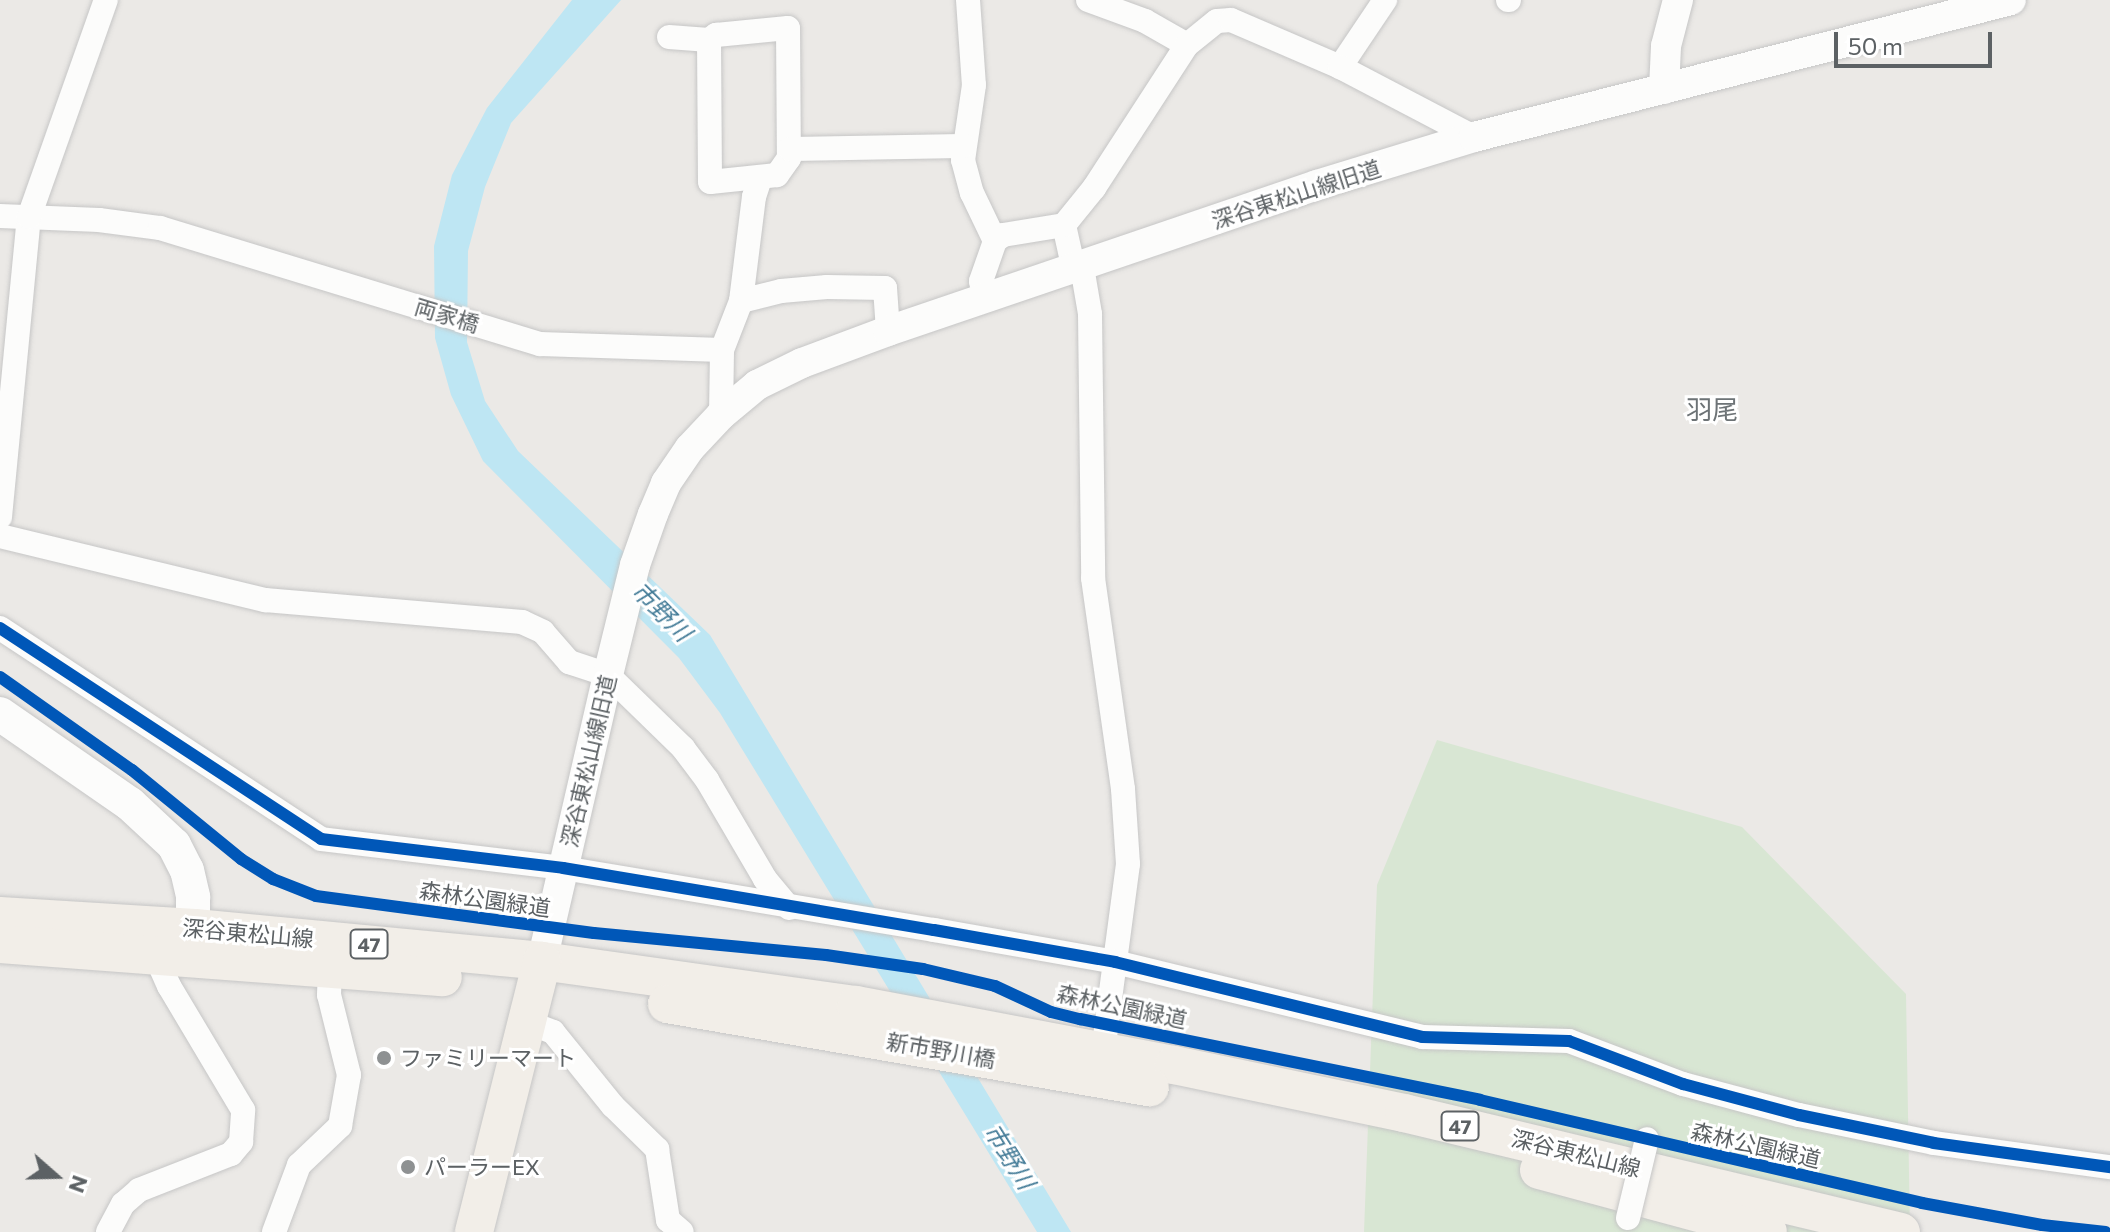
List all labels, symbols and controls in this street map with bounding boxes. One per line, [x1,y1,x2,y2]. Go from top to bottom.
scale bar [1838,16,1996,66]
text: 50 m [1848,31,1903,60]
street label: 深谷東松山線旧道 [1208,154,1384,234]
street label: 両家橋 [412,293,482,337]
district label: 羽尾 [1686,393,1738,425]
water label: 市野川 [626,575,698,647]
street label: 深谷東松山線旧道 [555,672,621,850]
street label: 森林公園緑道 [418,877,552,921]
street label: 深谷東松山線 [181,914,315,952]
road number: 47 [349,928,389,960]
street label: 森林公園緑道 [1055,979,1189,1033]
street label: 新市野川橋 [885,1027,997,1073]
place label: ファミリーマート [400,1045,576,1071]
marker: ファミリーマート [375,1049,393,1067]
road number: 47 [1440,1110,1480,1142]
street label: 森林公園緑道 [1689,1117,1823,1173]
water label: 市野川 [979,1118,1041,1194]
street label: 深谷東松山線 [1509,1124,1643,1182]
north arrow [16,1136,96,1216]
place label: パーラーEX [424,1154,540,1180]
marker: パーラーEX [399,1158,417,1176]
text: N [64,1172,95,1197]

